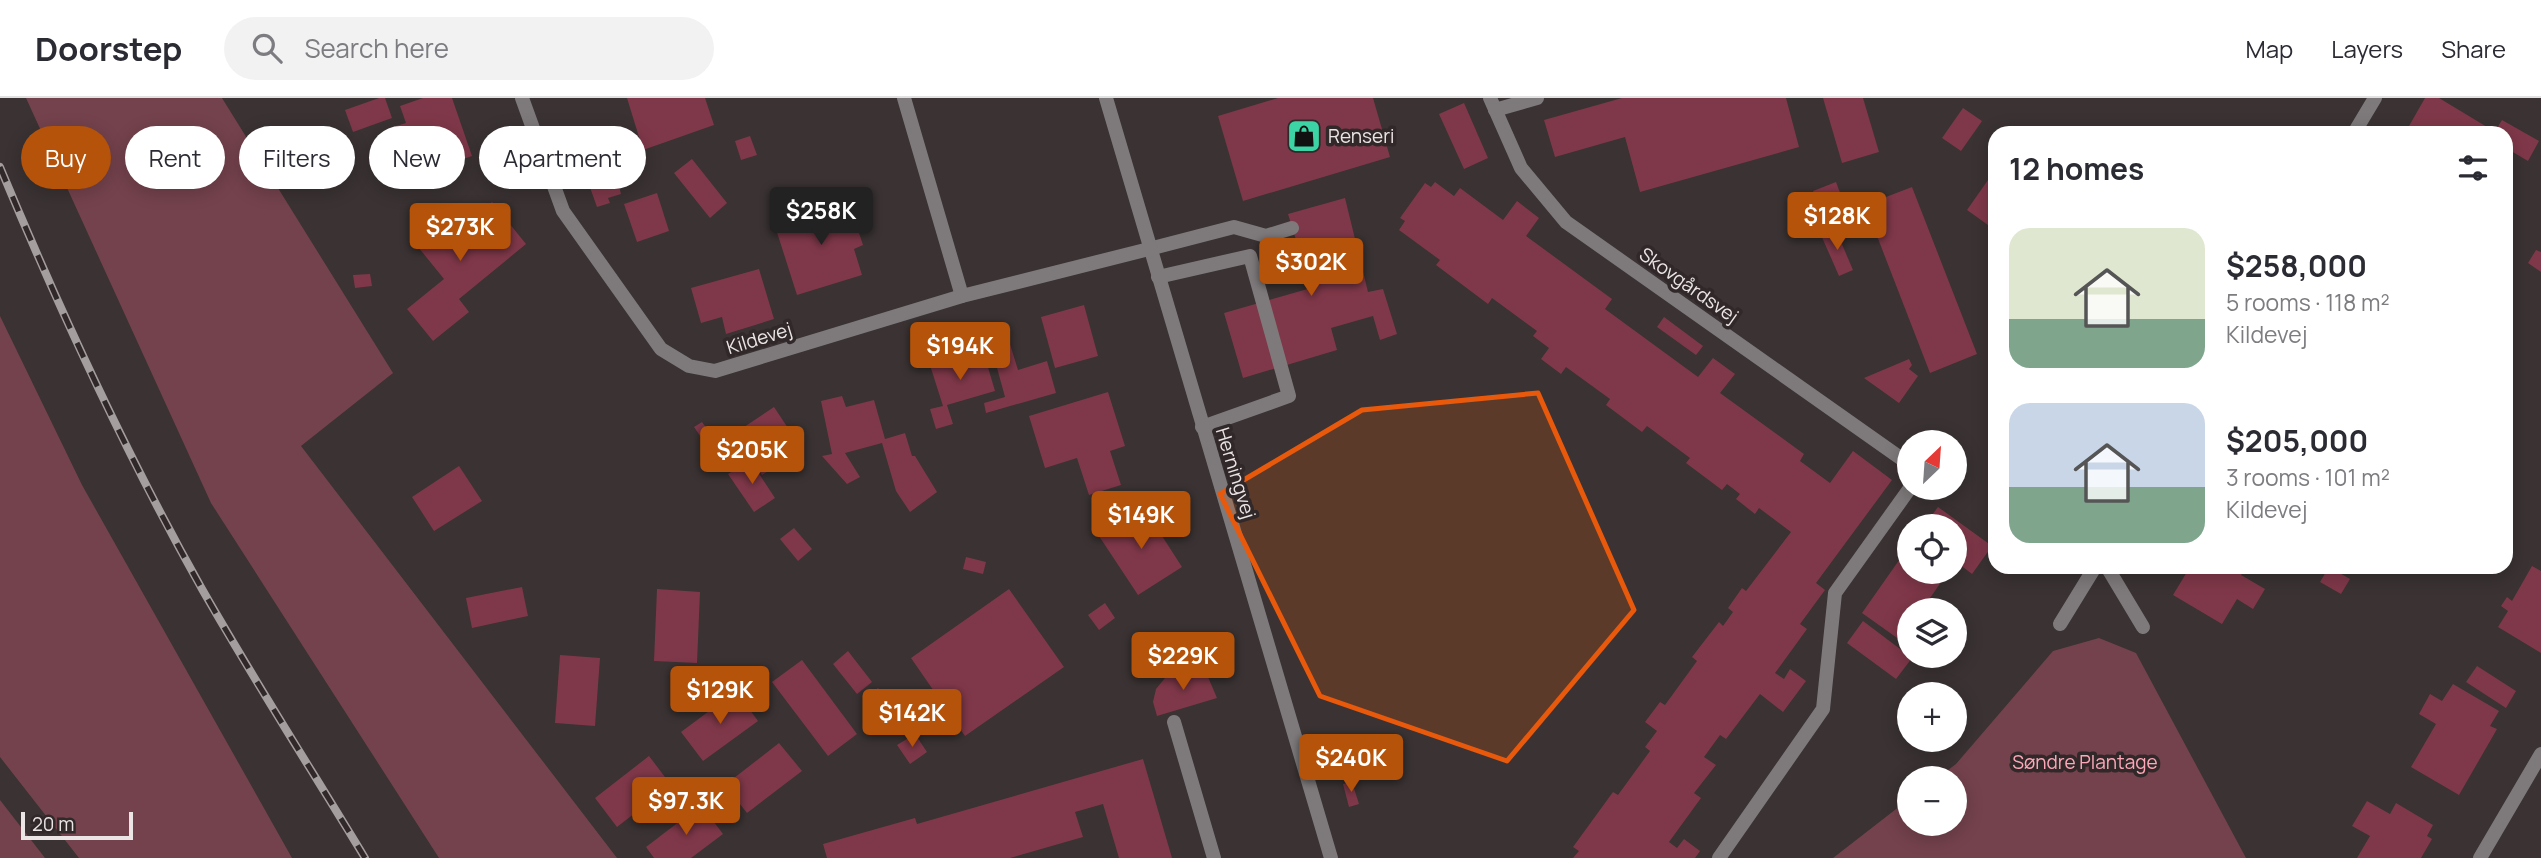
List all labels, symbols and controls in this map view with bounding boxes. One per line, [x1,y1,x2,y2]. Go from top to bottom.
search box [224,17,714,80]
text: Doorstep [35,26,182,71]
icon: search [248,29,286,67]
text: Search here [304,30,449,66]
text: Map [2246,32,2293,65]
text: Layers [2331,32,2403,65]
text: Share [2441,32,2506,65]
shop icon: Renseri [1285,117,1323,155]
place label: Renseri [1328,123,1394,149]
chip: Buy [21,126,111,189]
chip: Rent [125,126,225,189]
chip: Filters [239,126,355,189]
chip: New [369,126,465,189]
chip: Apartment [479,126,646,189]
text: 12 homes [2009,148,2144,189]
icon: filters [2454,149,2492,187]
pin: $258K [772,188,870,247]
pin: $128K [1788,192,1886,252]
text: $258K [786,194,856,226]
text: $128K [1803,199,1871,231]
pin: $273K [411,204,509,263]
text: $273K [426,210,494,242]
pin: $302K [1262,238,1360,298]
street label: Skovgårdsvej [1634,241,1744,329]
text: $302K [1275,245,1347,277]
text: $258,000 [2226,245,2367,286]
icon: home [2065,256,2149,340]
text: 5 rooms · 118 m² [2226,286,2390,318]
street label: Kildevej [723,316,795,360]
text: Kildevej [2226,318,2307,350]
pin: $194K [911,322,1009,382]
text: $194K [926,329,994,361]
text: $205,000 [2226,420,2368,461]
street label: Herningvej [1210,424,1262,522]
pin: $205K [703,426,801,486]
north arrow [1897,430,1967,500]
map controls [1897,430,1967,836]
icon: home [2065,431,2149,515]
text: $205K [716,433,788,465]
text: 3 rooms · 101 m² [2226,461,2390,493]
pin: $149K [1092,491,1190,551]
text: Kildevej [2226,493,2307,525]
text: $149K [1107,498,1175,530]
button: locate [1897,514,1967,584]
button: layers [1897,598,1967,668]
pin: $229K [1134,632,1232,692]
text: $229K [1147,639,1219,671]
pin: $129K [671,666,769,726]
text: $129K [686,673,754,705]
button: + [1897,682,1967,752]
pin: $142K [863,690,961,749]
text: $142K [878,696,946,728]
pin: $240K [1302,734,1400,794]
text: $240K [1315,741,1387,773]
park label: Søndre Plantage [2012,749,2158,775]
button: − [1897,766,1967,836]
pin: $97.3K [629,778,743,837]
text: $97.3K [648,784,724,816]
scale bar [21,809,133,841]
text: 20 m [32,811,74,837]

